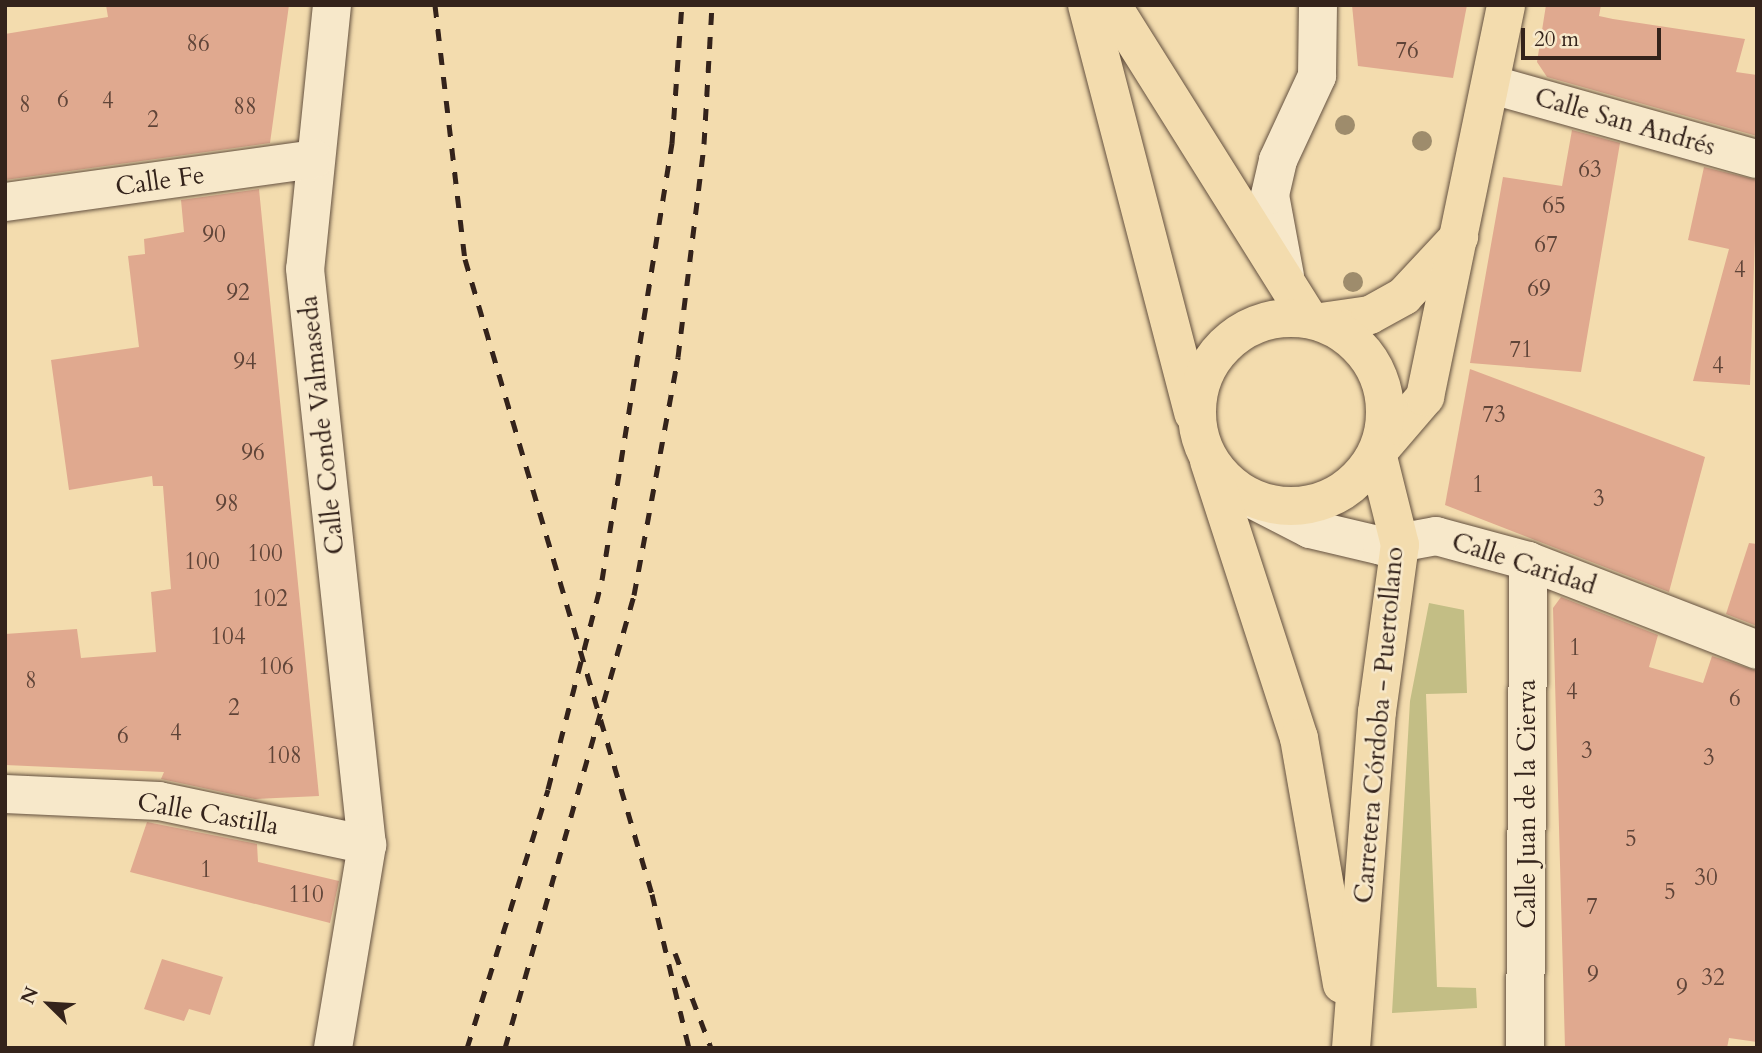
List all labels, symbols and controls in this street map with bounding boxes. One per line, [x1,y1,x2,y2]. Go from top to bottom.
scale bar [1524,14,1664,58]
text: 20 m [1534,25,1579,54]
house number: 86 [186,30,210,58]
house number: 76 [1395,37,1419,65]
street label: Calle San Andrés [1531,81,1719,163]
house number: 6 [57,86,69,114]
house number: 4 [102,87,114,115]
house number: 8 [19,91,31,119]
house number: 88 [233,93,257,121]
house number: 2 [147,106,159,134]
house number: 63 [1578,156,1602,184]
street label: Calle Fe [113,159,207,203]
house number: 65 [1542,192,1566,220]
house number: 90 [202,221,226,249]
house number: 67 [1534,231,1558,259]
house number: 4 [1734,256,1746,284]
house number: 69 [1527,275,1551,303]
house number: 92 [226,279,250,307]
street label: Calle Conde Valmaseda [293,294,351,556]
house number: 71 [1509,336,1533,364]
house number: 94 [233,348,257,376]
house number: 4 [1712,352,1724,380]
house number: 73 [1482,401,1506,429]
house number: 96 [241,439,265,467]
house number: 1 [1472,471,1484,499]
house number: 3 [1593,485,1605,513]
house number: 98 [215,490,239,518]
street label: Calle Caridad [1448,526,1600,602]
house number: 100 [247,540,283,568]
street label: Carretera Córdoba - Puertollano [1348,545,1410,905]
house number: 100 [184,548,220,576]
house number: 102 [252,585,288,613]
house number: 104 [210,623,246,651]
house number: 1 [1569,634,1581,662]
house number: 106 [258,653,294,681]
house number: 8 [25,667,37,695]
house number: 4 [1566,678,1578,706]
street label: Calle Juan de la Cierva [1511,679,1543,929]
house number: 6 [1729,685,1741,713]
house number: 2 [228,694,240,722]
house number: 4 [170,719,182,747]
house number: 6 [117,722,129,750]
house number: 3 [1581,737,1593,765]
house number: 108 [266,742,302,770]
house number: 3 [1703,744,1715,772]
street label: Calle Castilla [135,786,281,842]
house number: 5 [1625,825,1637,853]
house number: 1 [200,856,212,884]
house number: 30 [1694,864,1718,892]
house number: 5 [1664,878,1676,906]
house number: 110 [288,881,324,909]
house number: 7 [1586,893,1598,921]
house number: 9 [1587,961,1599,989]
house number: 32 [1701,964,1725,992]
north arrow [14,969,84,1039]
house number: 9 [1676,974,1688,1002]
text: N [15,983,45,1008]

